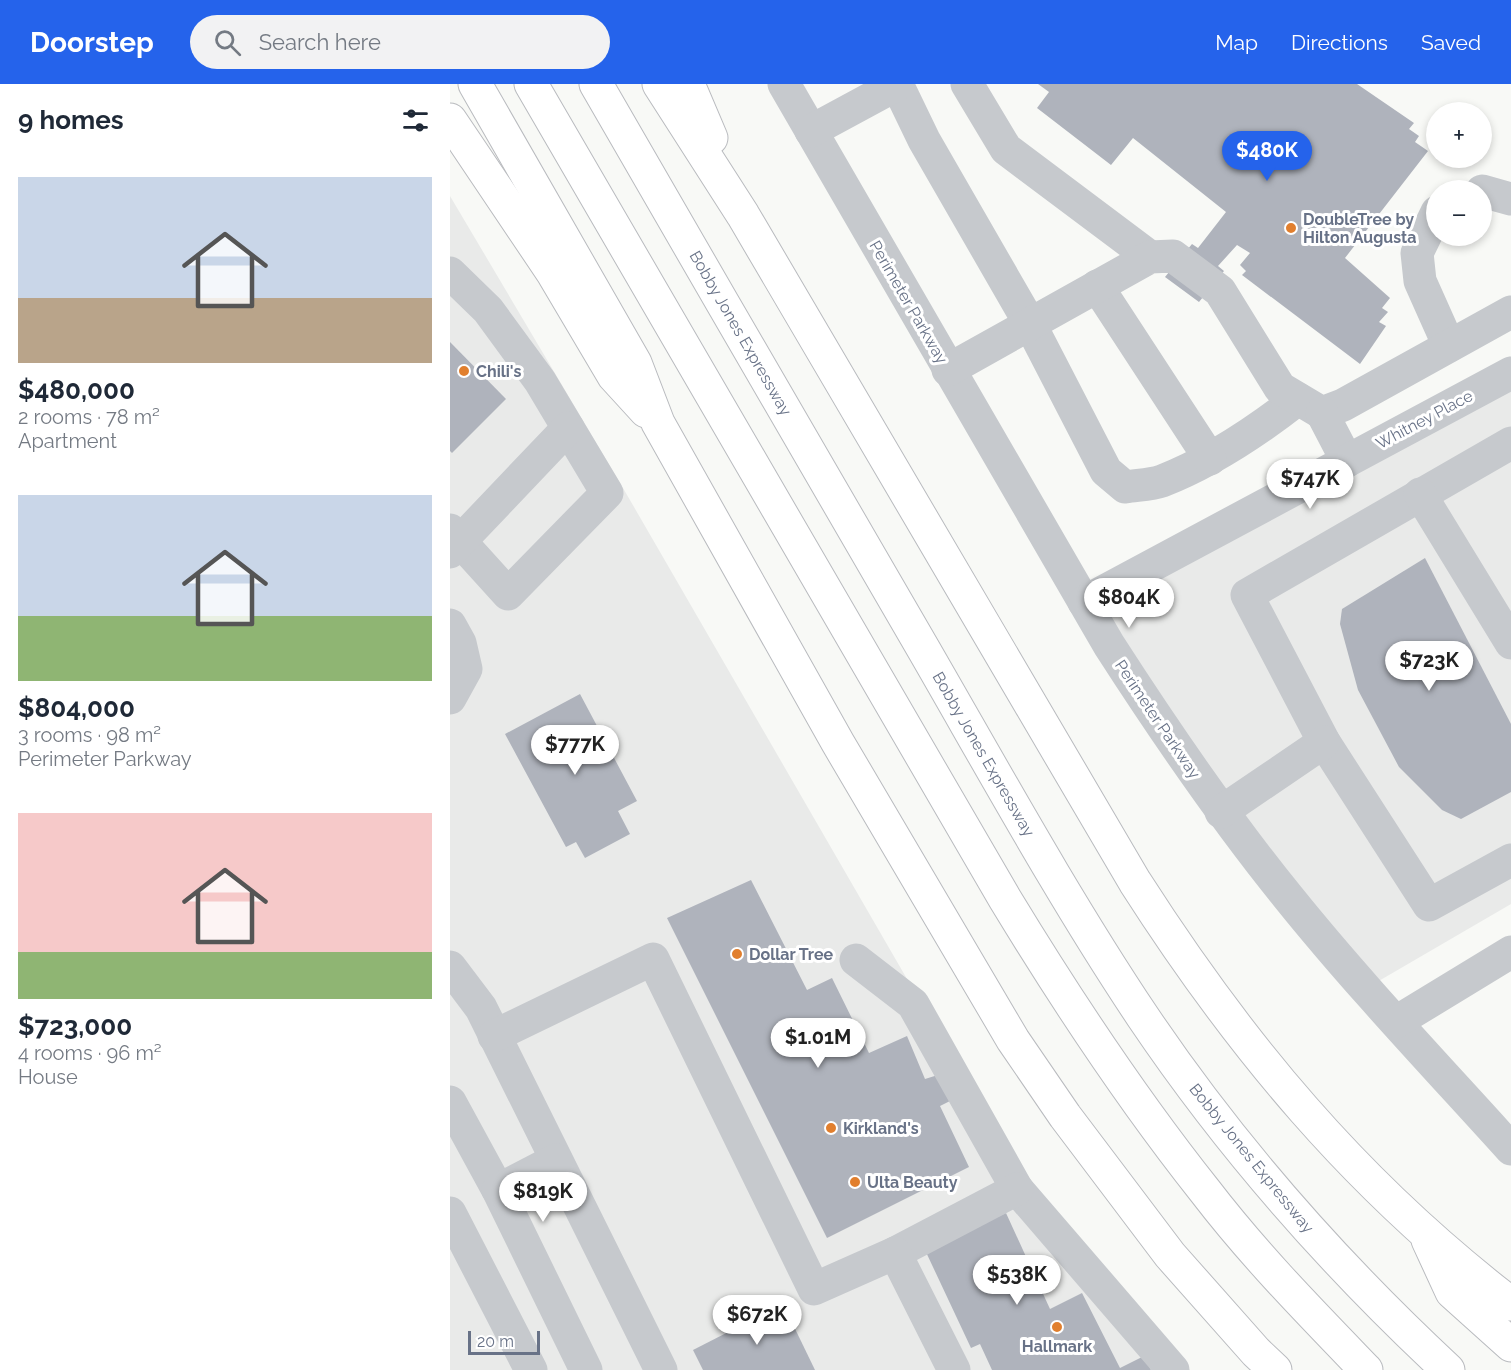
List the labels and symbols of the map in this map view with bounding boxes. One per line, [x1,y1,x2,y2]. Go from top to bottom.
pin: $480K [1225,131,1309,182]
place label: DoubleTree by Hilton Augusta [1303,210,1416,247]
marker: DoubleTree by Hilton Augusta [1284,221,1298,235]
street label: Perimeter Parkway [866,237,952,367]
street label: Bobby Jones Expressway [686,248,796,419]
place label: Chili's [476,362,521,381]
marker: Chili's [457,364,471,378]
street label: Whitney Place [1373,386,1476,453]
pin: $747K [1268,459,1352,510]
pin: $804K [1087,578,1171,629]
pin: $723K [1387,641,1471,692]
street label: Perimeter Parkway [1111,656,1204,782]
street label: Bobby Jones Expressway [929,669,1039,840]
pin: $777K [533,725,617,776]
place label: Dollar Tree [749,945,833,964]
marker: Dollar Tree [730,947,744,961]
pin: $1.01M [769,1018,867,1069]
street label: Bobby Jones Expressway [1185,1080,1318,1237]
place label: Kirkland's [843,1119,919,1138]
marker: Kirkland's [824,1121,838,1135]
pin: $819K [501,1172,585,1223]
place label: Ulta Beauty [867,1173,958,1192]
marker: Ulta Beauty [848,1175,862,1189]
pin: $538K [975,1255,1059,1306]
pin: $672K [715,1295,799,1346]
marker: Hallmark [1050,1320,1064,1334]
scale bar [468,1328,540,1356]
place label: Hallmark [1022,1337,1092,1356]

